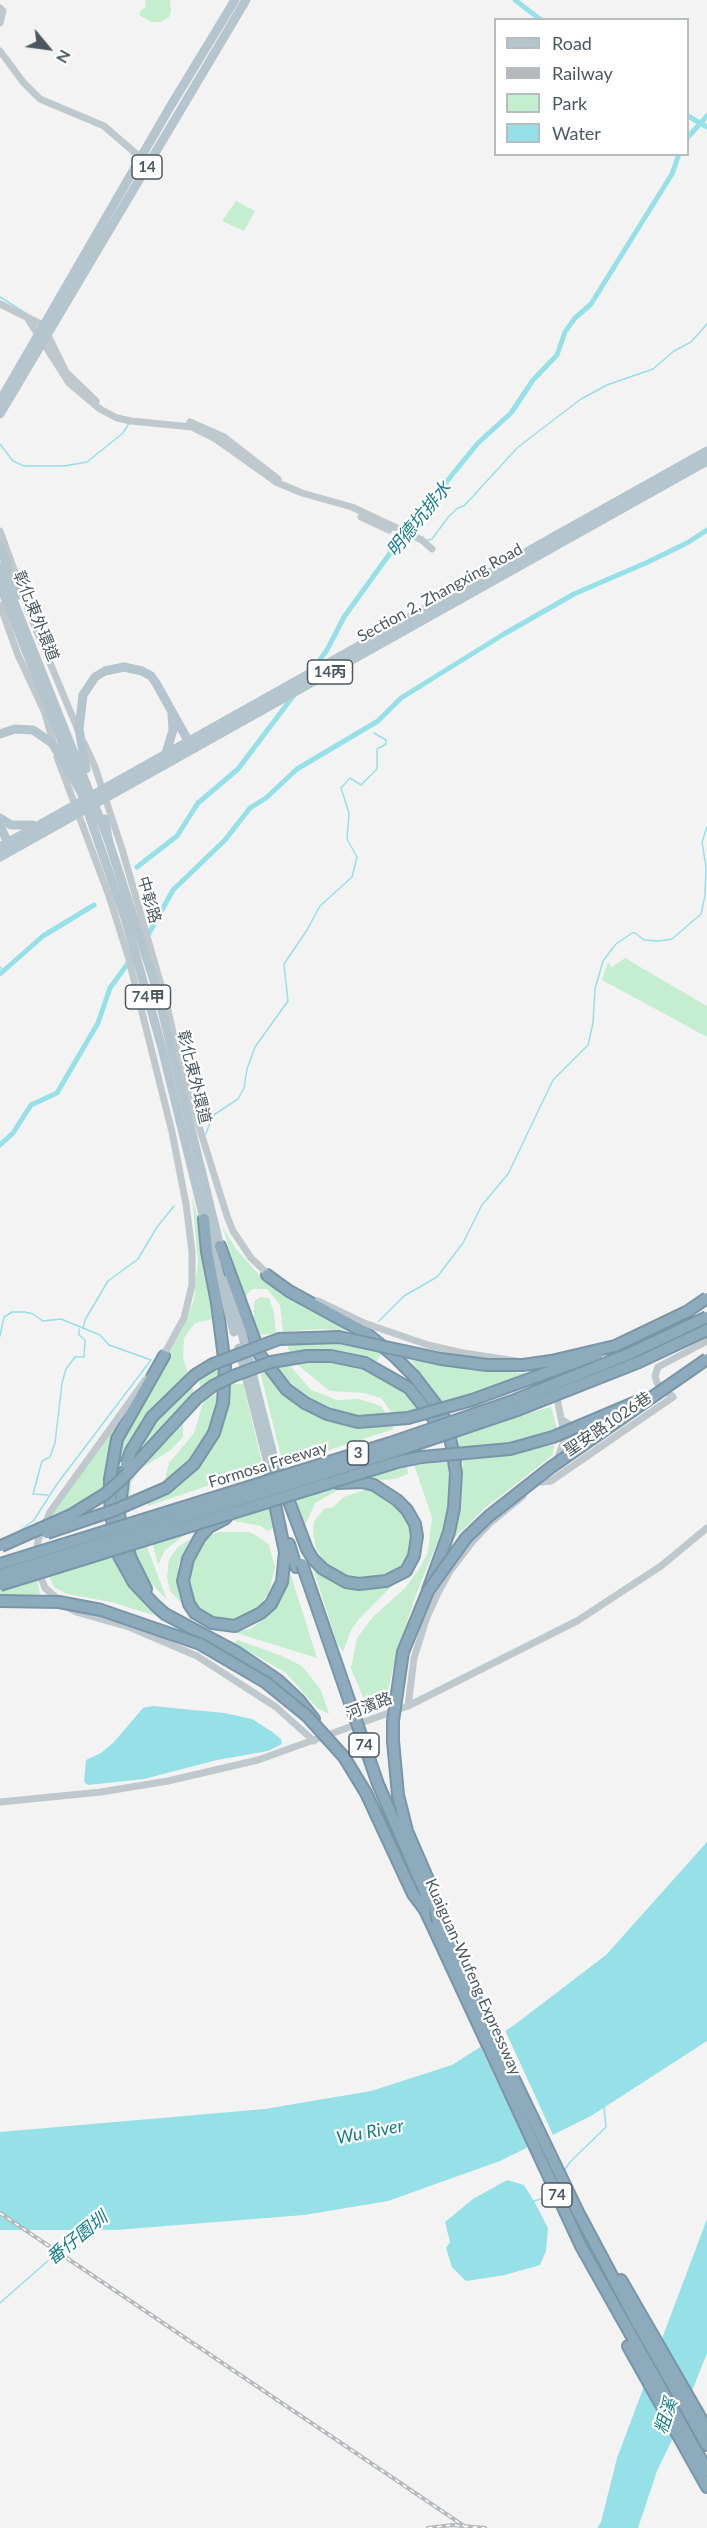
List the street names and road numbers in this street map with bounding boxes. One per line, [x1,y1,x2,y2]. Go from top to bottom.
road number: 14 [132,155,162,179]
street label: Section 2, Zhangxing Road [354,540,526,646]
street label: 彰化東外環道 [9,568,63,664]
road number: 14丙 [308,660,352,684]
street label: 中彰路 [133,874,165,926]
road number: 74甲 [126,985,170,1009]
street label: 彰化東外環道 [173,1028,215,1126]
street label: 聖安路1026巷 [561,1388,655,1460]
street label: Formosa Freeway [206,1438,330,1492]
road number: 3 [348,1441,368,1465]
street label: 河濱路 [343,1688,395,1724]
road number: 74 [349,1733,379,1757]
street label: Kuaiguan-Wufeng Expressway [421,1876,525,2078]
road number: 74 [542,2183,572,2207]

